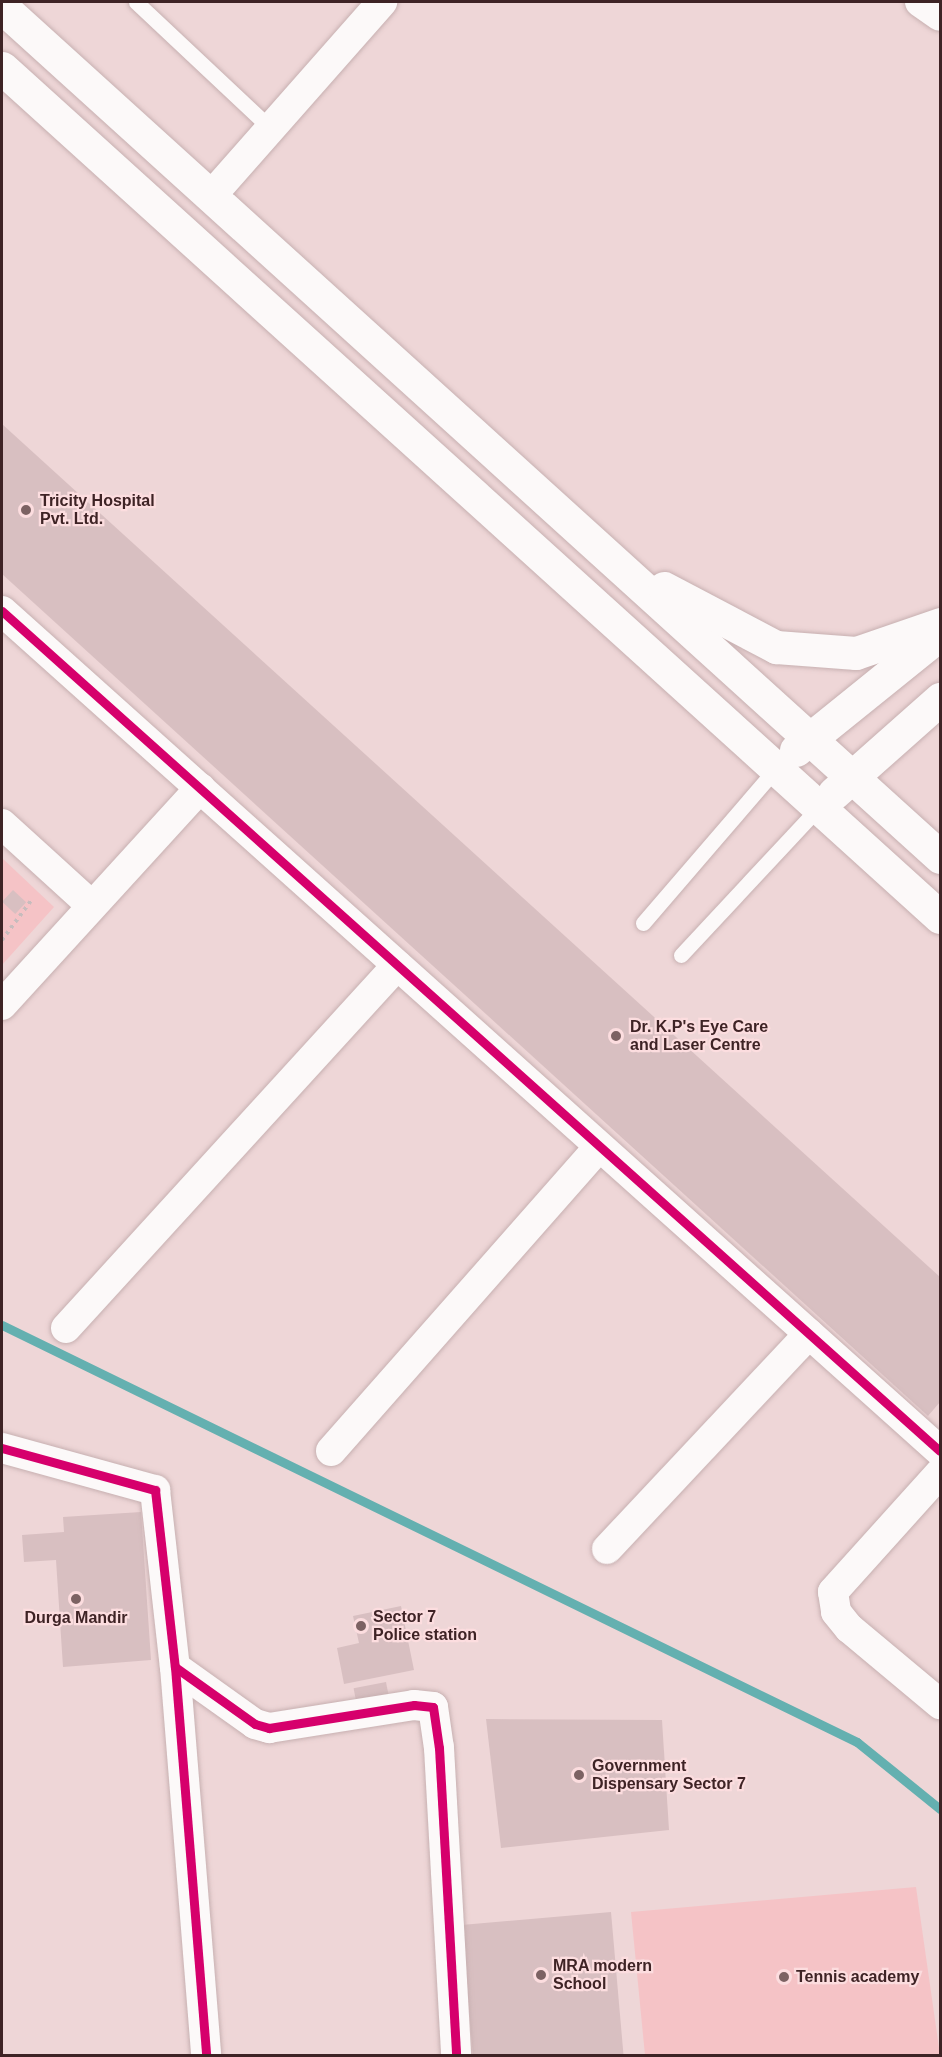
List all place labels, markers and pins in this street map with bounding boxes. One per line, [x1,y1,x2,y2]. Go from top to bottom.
place label: Tricity Hospital Pvt. Ltd. [40,491,155,529]
marker: Tricity Hospital Pvt. Ltd. [17,501,35,519]
place label: Dr. K.P's Eye Care and Laser Centre [630,1017,768,1055]
marker: Dr. K.P's Eye Care and Laser Centre [607,1027,625,1045]
marker: Durga Mandir [69,1592,83,1606]
place label: Sector 7 Police station [373,1607,477,1645]
place label: Durga Mandir [24,1608,128,1628]
marker: Sector 7 Police station [354,1619,368,1633]
place label: Government Dispensary Sector 7 [592,1756,746,1794]
marker: Government Dispensary Sector 7 [570,1766,588,1784]
place label: MRA modern School [553,1956,653,1994]
place label: Tennis academy [796,1967,919,1987]
marker: MRA modern School [534,1968,548,1982]
marker: Tennis academy [777,1970,791,1984]

